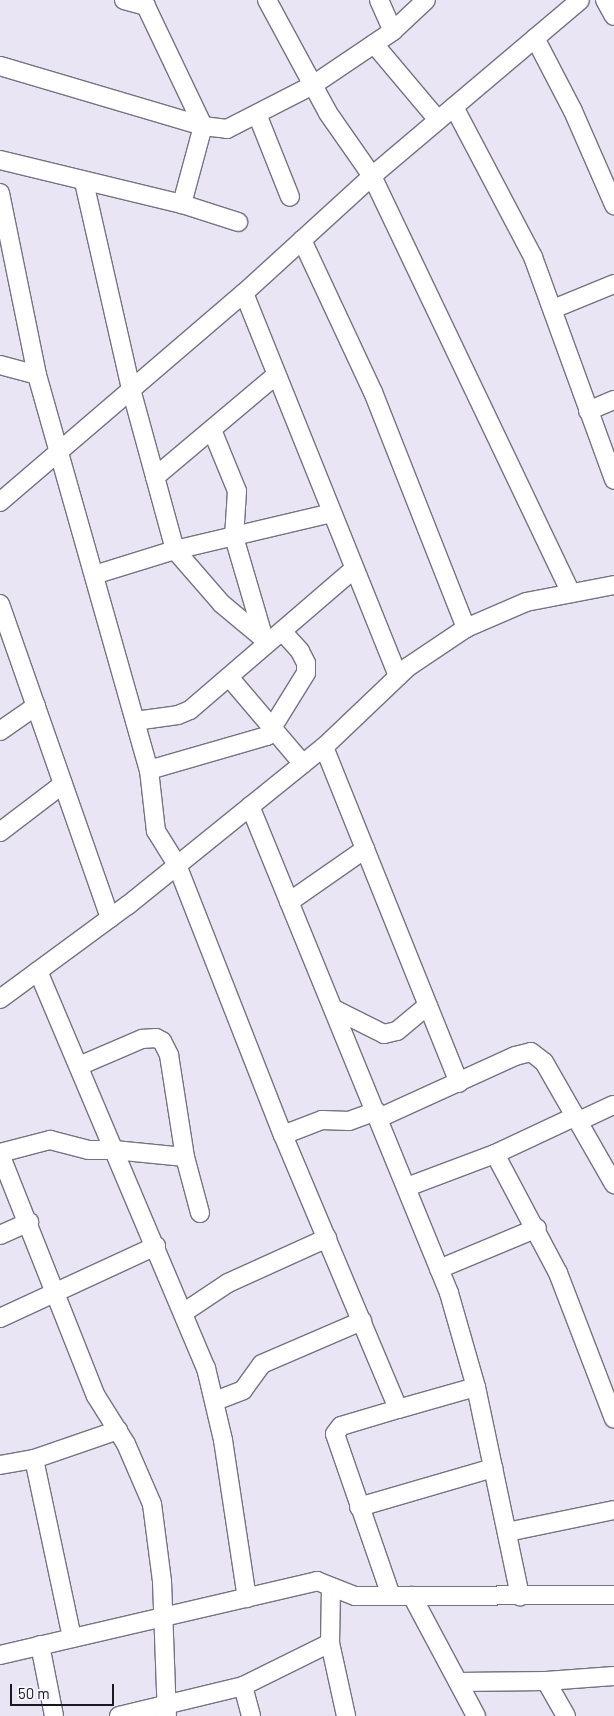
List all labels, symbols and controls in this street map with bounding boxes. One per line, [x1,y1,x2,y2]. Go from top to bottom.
scale bar [12,1674,116,1706]
text: 50 m [18,1684,50,1702]

